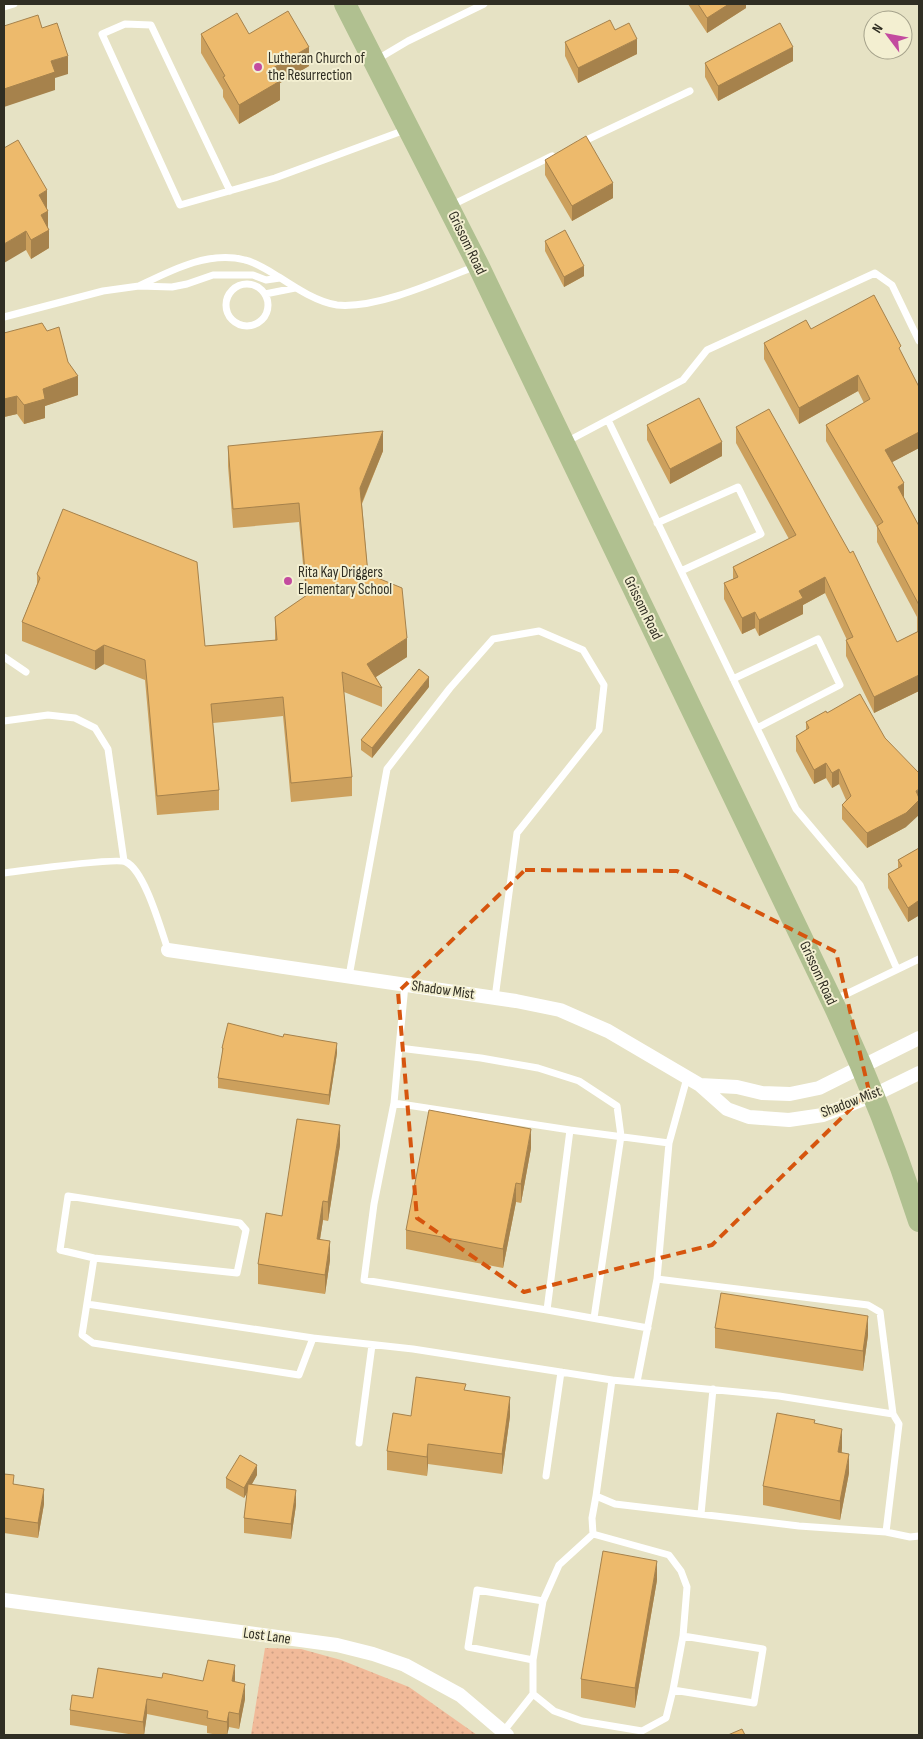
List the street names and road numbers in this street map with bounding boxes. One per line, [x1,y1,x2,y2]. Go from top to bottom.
street label: Grissom Road [443,208,491,278]
street label: Grissom Road [619,573,667,643]
street label: Grissom Road [795,938,841,1008]
street label: Shadow Mist [410,976,476,1004]
street label: Shadow Mist [818,1082,884,1122]
street label: Lost Lane [242,1623,292,1649]

